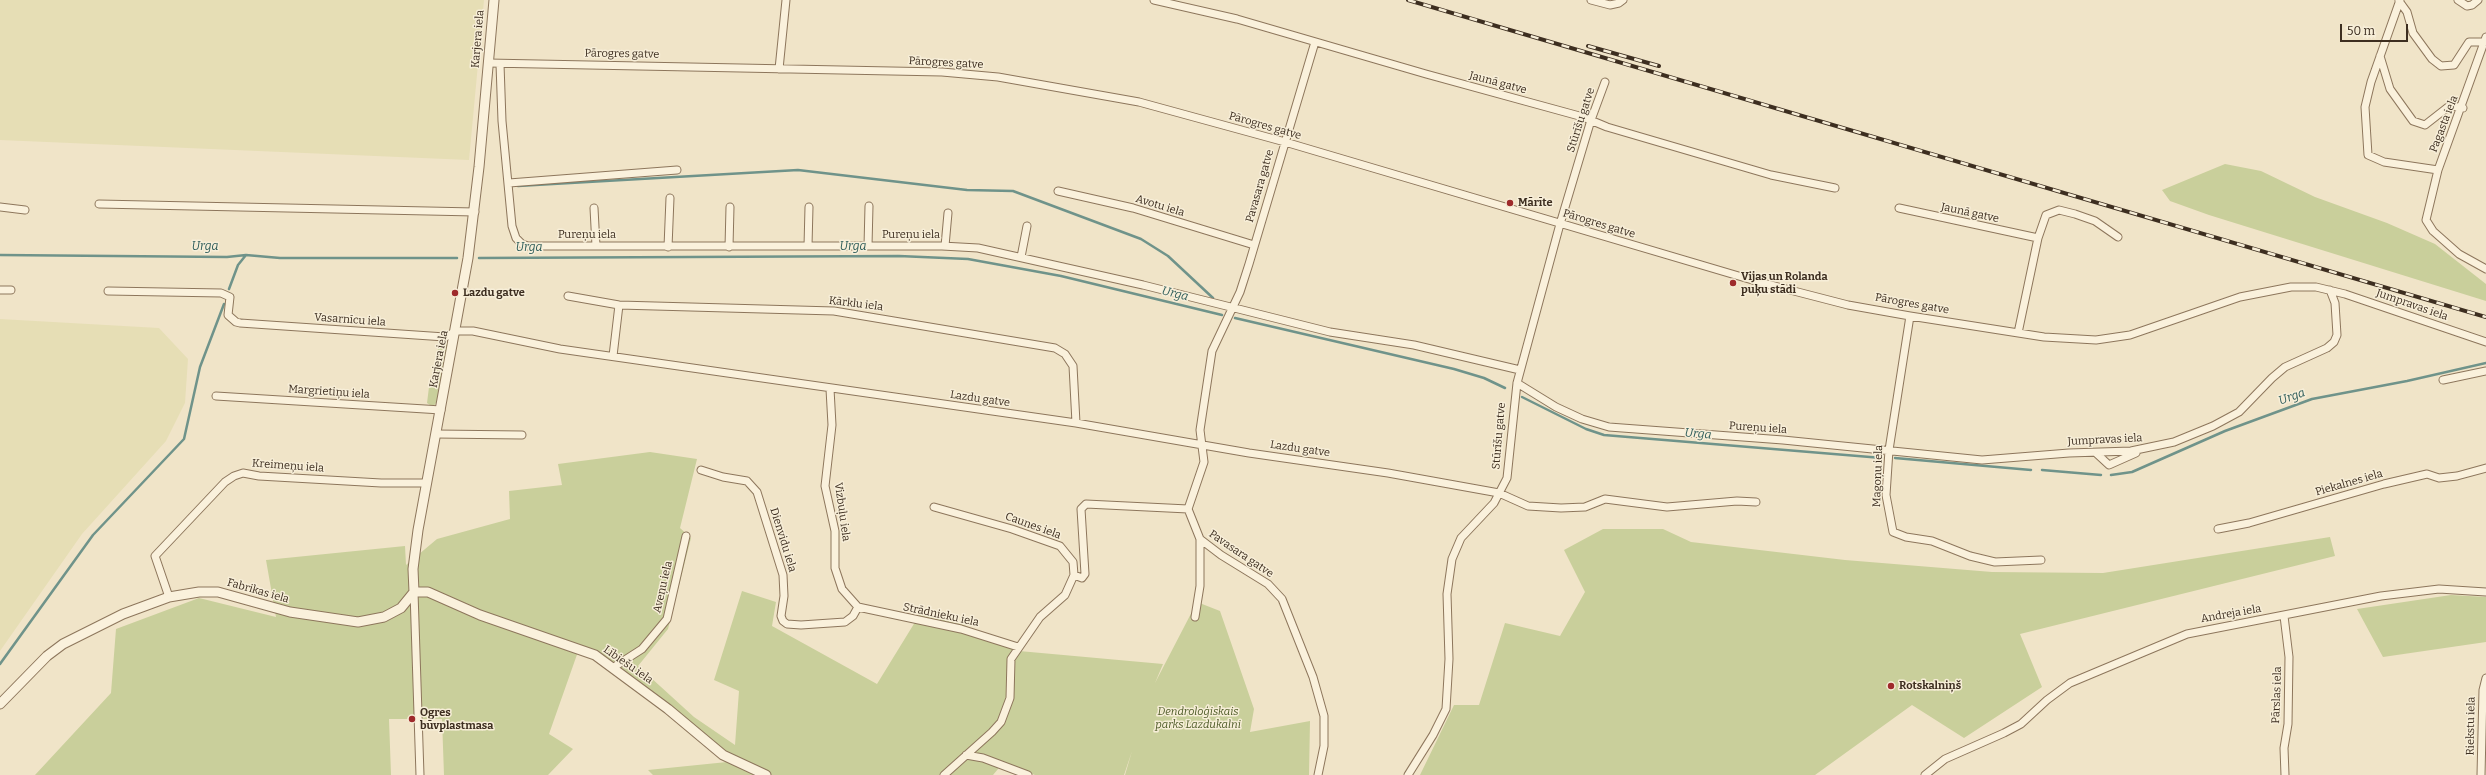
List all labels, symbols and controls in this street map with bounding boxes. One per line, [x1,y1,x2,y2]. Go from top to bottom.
street label: Karjera iela [469,9,487,69]
scale bar [2342,16,2410,42]
text: 50 m [2347,24,2375,38]
street label: Pārogres gatve [584,47,660,61]
street label: Pārogres gatve [908,54,984,72]
street label: Jaunā gatve [1468,69,1528,97]
street label: Stūrīšu gatve [1564,86,1598,154]
street label: Pagasta iela [2427,94,2461,154]
street label: Pārogres gatve [1227,109,1303,143]
street label: Pavasara gatve [1243,148,1277,224]
street label: Avotu iela [1134,192,1186,220]
place label: Mārīte [1518,196,1552,210]
marker: Mārīte [1505,198,1515,208]
street label: Jaunā gatve [1940,200,2000,226]
street label: Pārogres gatve [1561,207,1637,241]
street label: Pureņu iela [558,228,616,242]
street label: Pureņu iela [882,228,940,242]
water label: Urga [191,240,219,254]
water label: Urga [839,240,867,254]
water label: Urga [515,241,543,255]
place label: Vijas un Rolanda puķu stādi [1741,270,1828,296]
marker: Vijas un Rolanda puķu stādi [1728,278,1738,288]
water label: Urga [1160,284,1190,304]
place label: Lazdu gatve [463,286,525,300]
street label: Jumpravas iela [2374,287,2450,323]
marker: Lazdu gatve [450,288,460,298]
street label: Pārogres gatve [1874,291,1950,317]
street label: Kārklu iela [828,294,884,314]
street label: Vasarnīcu iela [314,311,386,329]
street label: Karjera iela [427,329,451,389]
street label: Margrietiņu iela [288,383,370,401]
water label: Urga [2277,386,2307,408]
street label: Lazdu gatve [949,388,1011,410]
street label: Stūrīšu gatve [1489,402,1509,470]
street label: Pureņu iela [1729,419,1787,437]
water label: Urga [1684,426,1712,442]
street label: Jumpravas iela [2067,431,2143,449]
street label: Lazdu gatve [1269,438,1331,460]
street label: Magoņu iela [1870,445,1886,507]
street label: Kreimeņu iela [251,457,325,475]
street label: Piekalnes iela [2314,467,2384,499]
street label: Vizbuļu iela [831,482,853,542]
street label: Dienvidu iela [767,506,799,574]
street label: Caunes iela [1003,510,1063,542]
street label: Pavasara gatve [1206,528,1276,580]
street label: Aveņu iela [651,560,675,614]
street label: Fabrikas iela [225,576,291,606]
street label: Strādnieku iela [902,601,980,629]
street label: Andreja iela [2200,602,2262,626]
street label: Lībiešu iela [601,643,655,687]
street label: Pārslas iela [2269,666,2285,724]
place label: Rotskalniņš [1899,679,1961,693]
marker: Rotskalniņš [1886,681,1896,691]
street label: Riekstu iela [2464,696,2478,756]
park label: Dendroloģiskais parks Lazdukalni [1155,705,1241,731]
place label: Ogres būvplastmasa [420,706,493,732]
marker: Ogres būvplastmasa [407,714,417,724]

